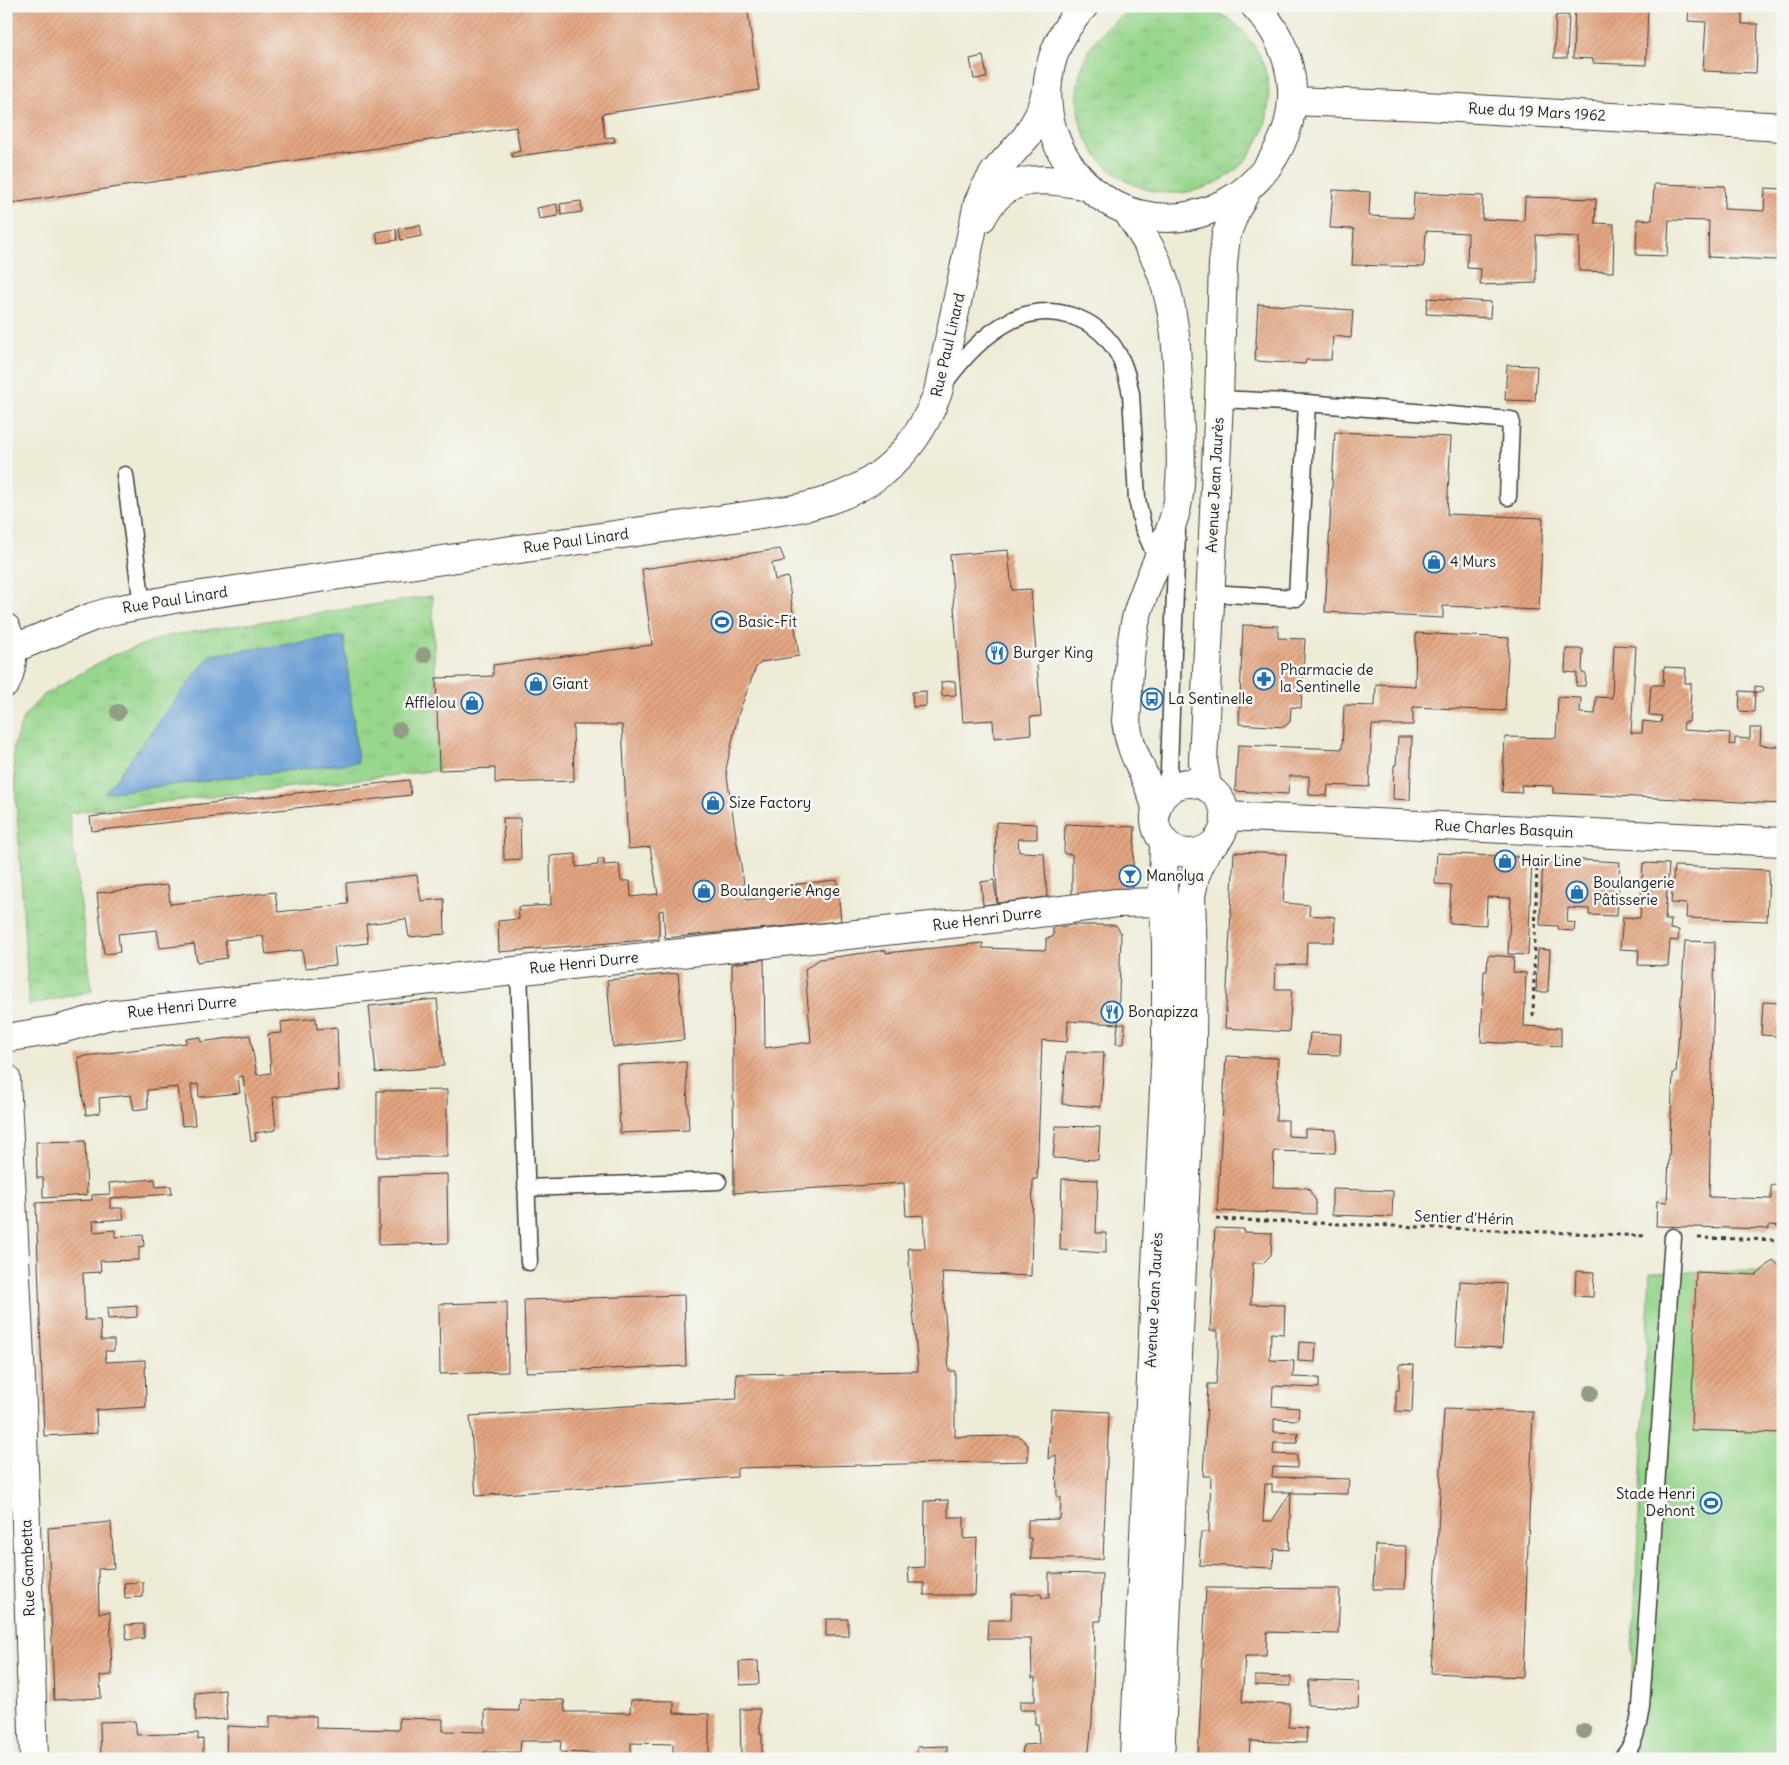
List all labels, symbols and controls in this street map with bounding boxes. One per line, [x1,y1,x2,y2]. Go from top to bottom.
street label: Rue du 19 Mars 1962 [1468,98,1606,125]
street label: Rue Paul Linard [926,291,969,399]
street label: Avenue Jean Jaurès [1201,416,1228,553]
street label: Rue Paul Linard [522,524,630,557]
shop icon: 4 Murs [1422,550,1446,574]
place label: 4 Murs [1450,552,1496,571]
street label: Rue Paul Linard [121,582,229,617]
sports icon: Basic-Fit [710,610,734,634]
place label: Basic-Fit [738,612,797,631]
restaurant icon: Burger King [985,641,1009,665]
place label: Burger King [1013,643,1093,662]
place label: Pharmacie de la Sentinelle [1280,660,1373,696]
pharmacy icon: Pharmacie de la Sentinelle [1252,667,1276,691]
shop icon: Giant [524,672,548,696]
place label: Giant [552,674,588,693]
bus stop icon: La Sentinelle [1140,687,1164,711]
place label: La Sentinelle [1168,689,1253,708]
shop icon: Afflelou [460,691,484,715]
place label: Afflelou [405,693,456,712]
shop icon: Size Factory [701,791,725,815]
place label: Size Factory [729,793,811,812]
street label: Rue Charles Basquin [1434,815,1574,842]
shop icon: Hair Line [1493,849,1517,873]
place label: Hair Line [1521,851,1582,870]
bar icon: Manolya [1118,864,1142,888]
place label: Manolya [1146,866,1205,885]
place label: Boulangerie Pâtisserie [1593,873,1675,909]
shop icon: Boulangerie Ange [692,879,716,903]
shop icon: Boulangerie Pâtisserie [1565,880,1589,904]
place label: Boulangerie Ange [720,881,840,900]
street label: Rue Henri Durre [931,902,1042,935]
street label: Rue Henri Durre [528,947,639,978]
street label: Rue Henri Durre [126,991,237,1022]
restaurant icon: Bonapizza [1100,1000,1124,1024]
place label: Bonapizza [1128,1002,1199,1021]
street label: Sentier d'Hérin [1414,1206,1515,1229]
street label: Avenue Jean Jaurès [1140,1231,1167,1368]
place label: Stade Henri Dehont [1616,1484,1695,1520]
sports icon: Stade Henri Dehont [1699,1491,1723,1515]
street label: Rue Gambetta [16,1519,39,1617]

